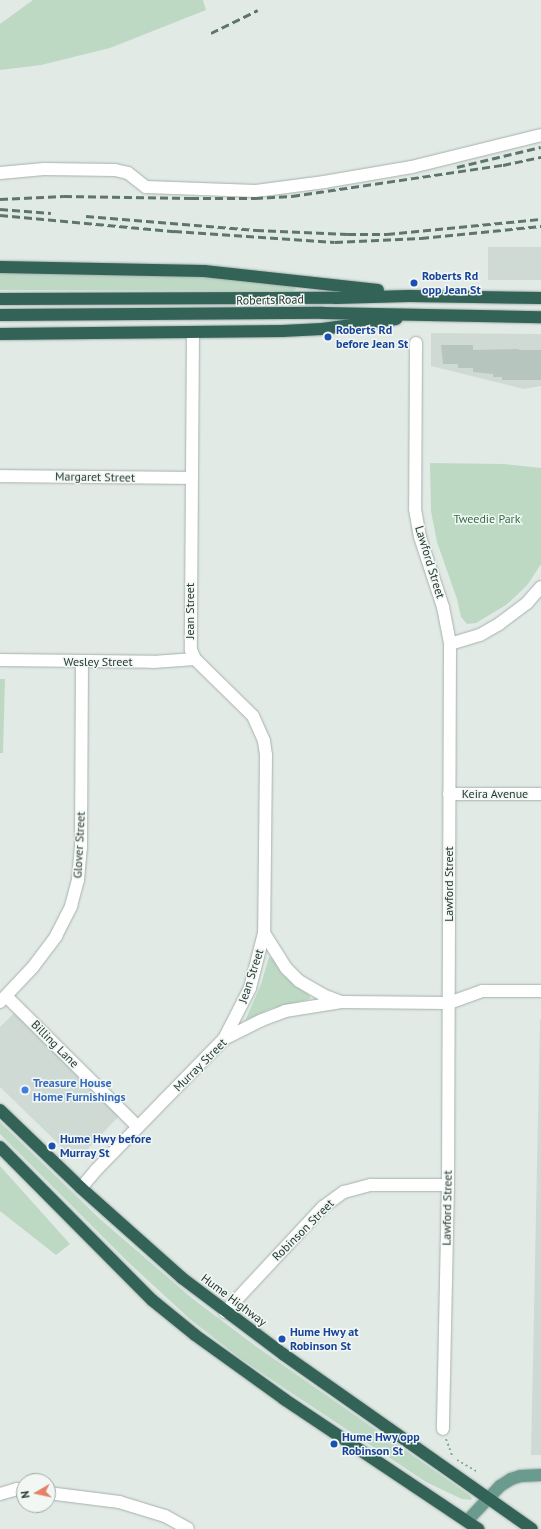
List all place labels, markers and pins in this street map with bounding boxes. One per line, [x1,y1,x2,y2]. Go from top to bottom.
place label: Roberts Rd opp Jean St [422,269,481,297]
marker: Roberts Rd opp Jean St [409,278,419,288]
place label: Roberts Rd before Jean St [336,323,408,351]
marker: Roberts Rd before Jean St [323,332,333,342]
place label: Treasure House Home Furnishings [33,1076,125,1104]
marker: Treasure House Home Furnishings [20,1085,30,1095]
place label: Hume Hwy before Murray St [60,1132,152,1160]
marker: Hume Hwy before Murray St [47,1141,57,1151]
place label: Hume Hwy at Robinson St [290,1325,359,1353]
marker: Hume Hwy at Robinson St [277,1334,287,1344]
place label: Hume Hwy opp Robinson St [342,1430,420,1458]
marker: Hume Hwy opp Robinson St [329,1439,339,1449]

